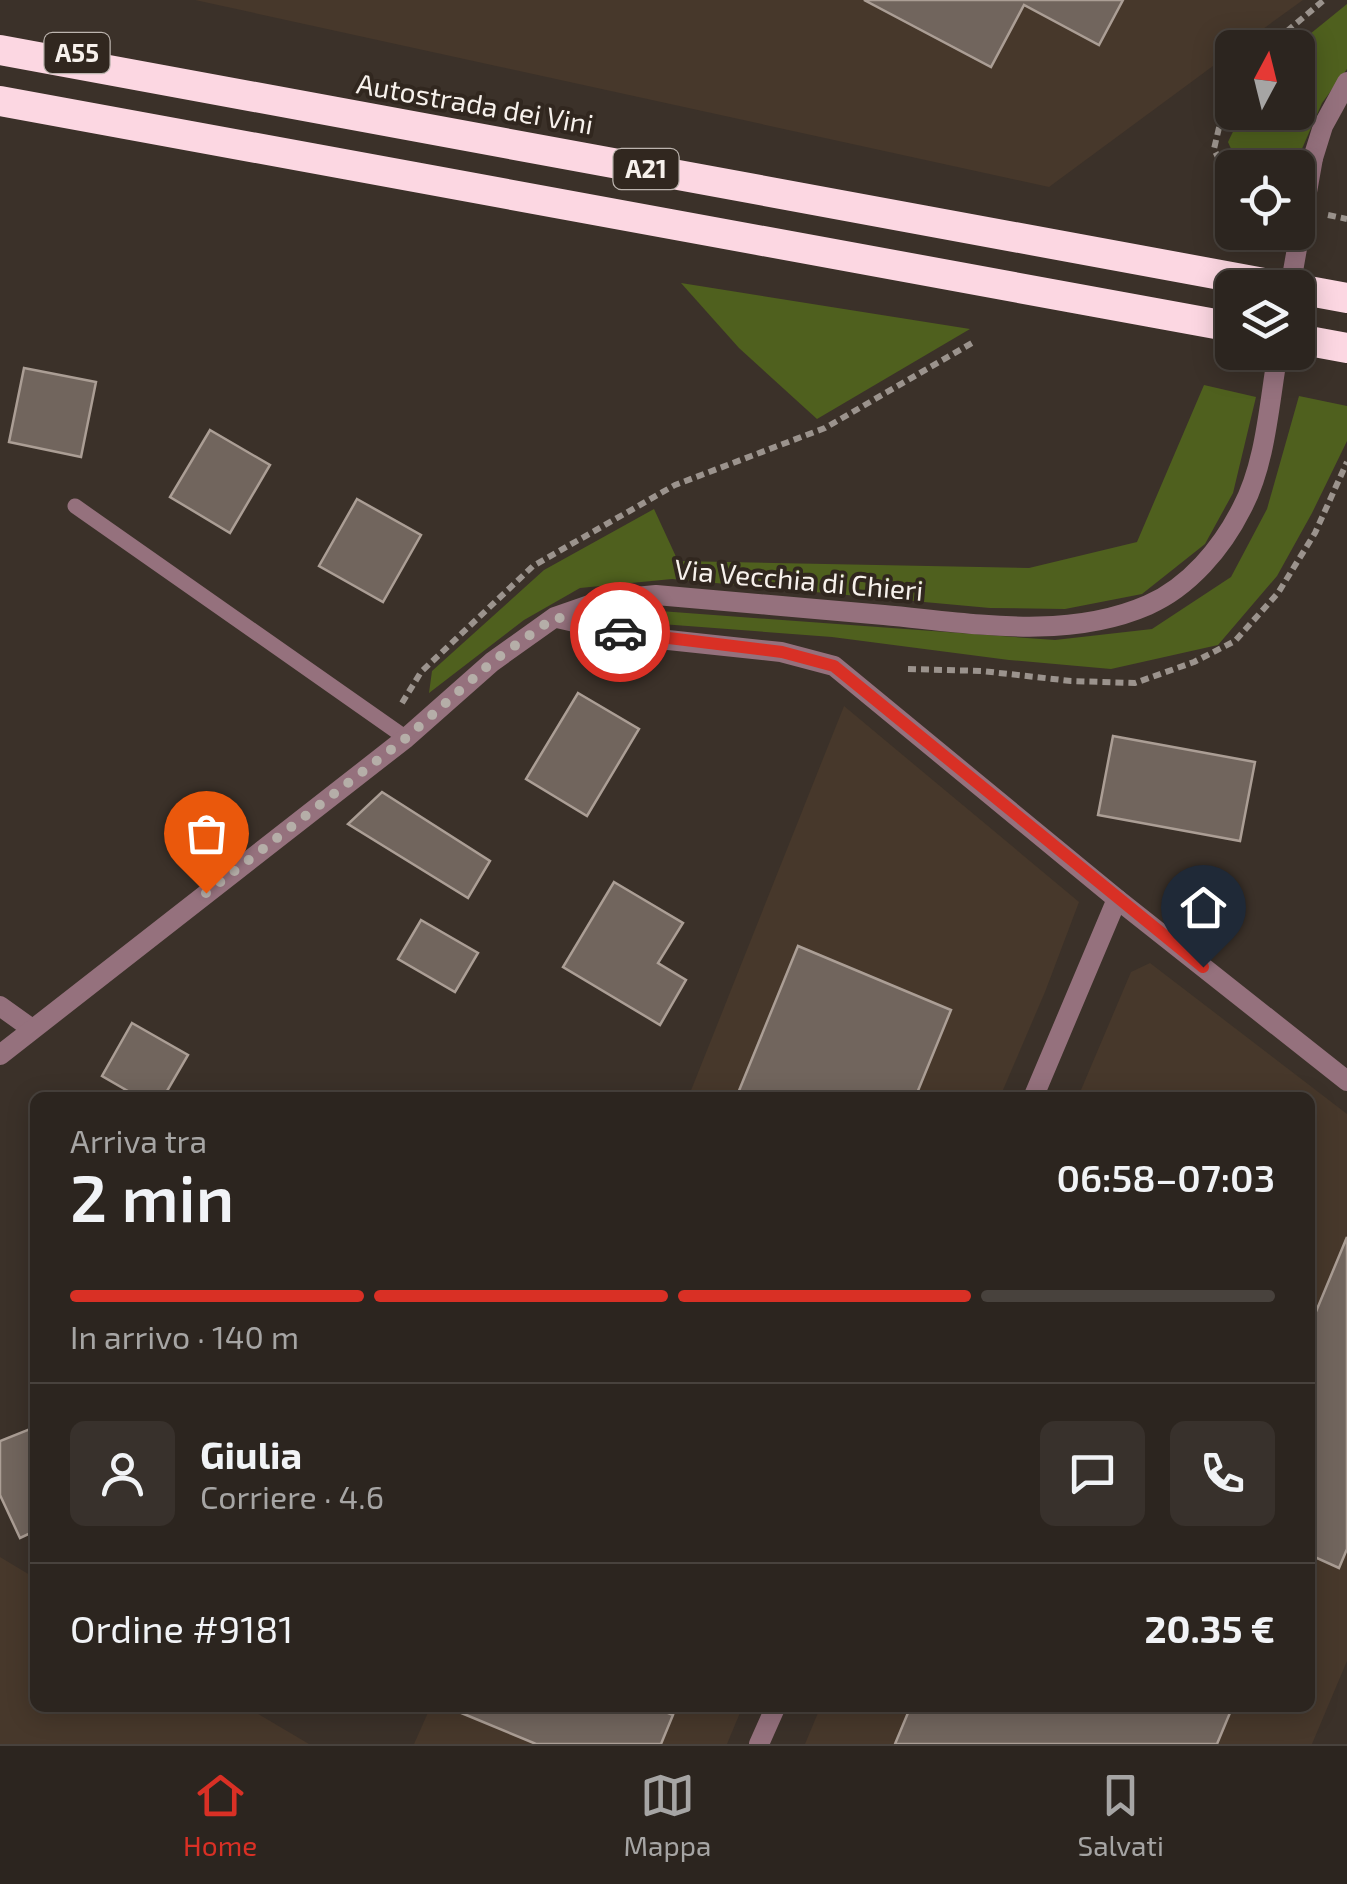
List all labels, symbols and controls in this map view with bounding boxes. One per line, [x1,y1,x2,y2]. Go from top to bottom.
north arrow [1215,30,1315,130]
map controls [1215,30,1315,370]
road number: A55 [44,33,110,73]
street label: Autostrada dei Vini [354,65,596,141]
road number: A21 [614,149,678,189]
button: locate [1215,150,1315,250]
button: layers [1215,270,1315,370]
street label: Via Vecchia di Chieri [673,551,925,607]
courier [570,582,670,682]
icon: car [593,605,648,660]
pin [164,791,249,894]
icon: bag [179,806,234,861]
pin [1161,865,1246,968]
icon: home [1176,880,1231,935]
text: Arriva tra [70,1121,207,1159]
text: 06:58–07:03 [1056,1154,1275,1200]
text: 2 min [70,1157,234,1235]
text: In arrivo · 140 m [70,1317,299,1355]
button: person [70,1421,175,1526]
button: chat [1040,1421,1145,1526]
button: phone [1170,1421,1275,1526]
text: Giulia [200,1431,302,1477]
text: Corriere · 4.6 [200,1477,384,1515]
text: Ordine #9181 [70,1605,293,1651]
text: 20.35 € [1145,1605,1275,1651]
tab: Home [183,1768,257,1862]
tab: Mappa [623,1768,711,1862]
tab: Salvati [1077,1768,1164,1862]

